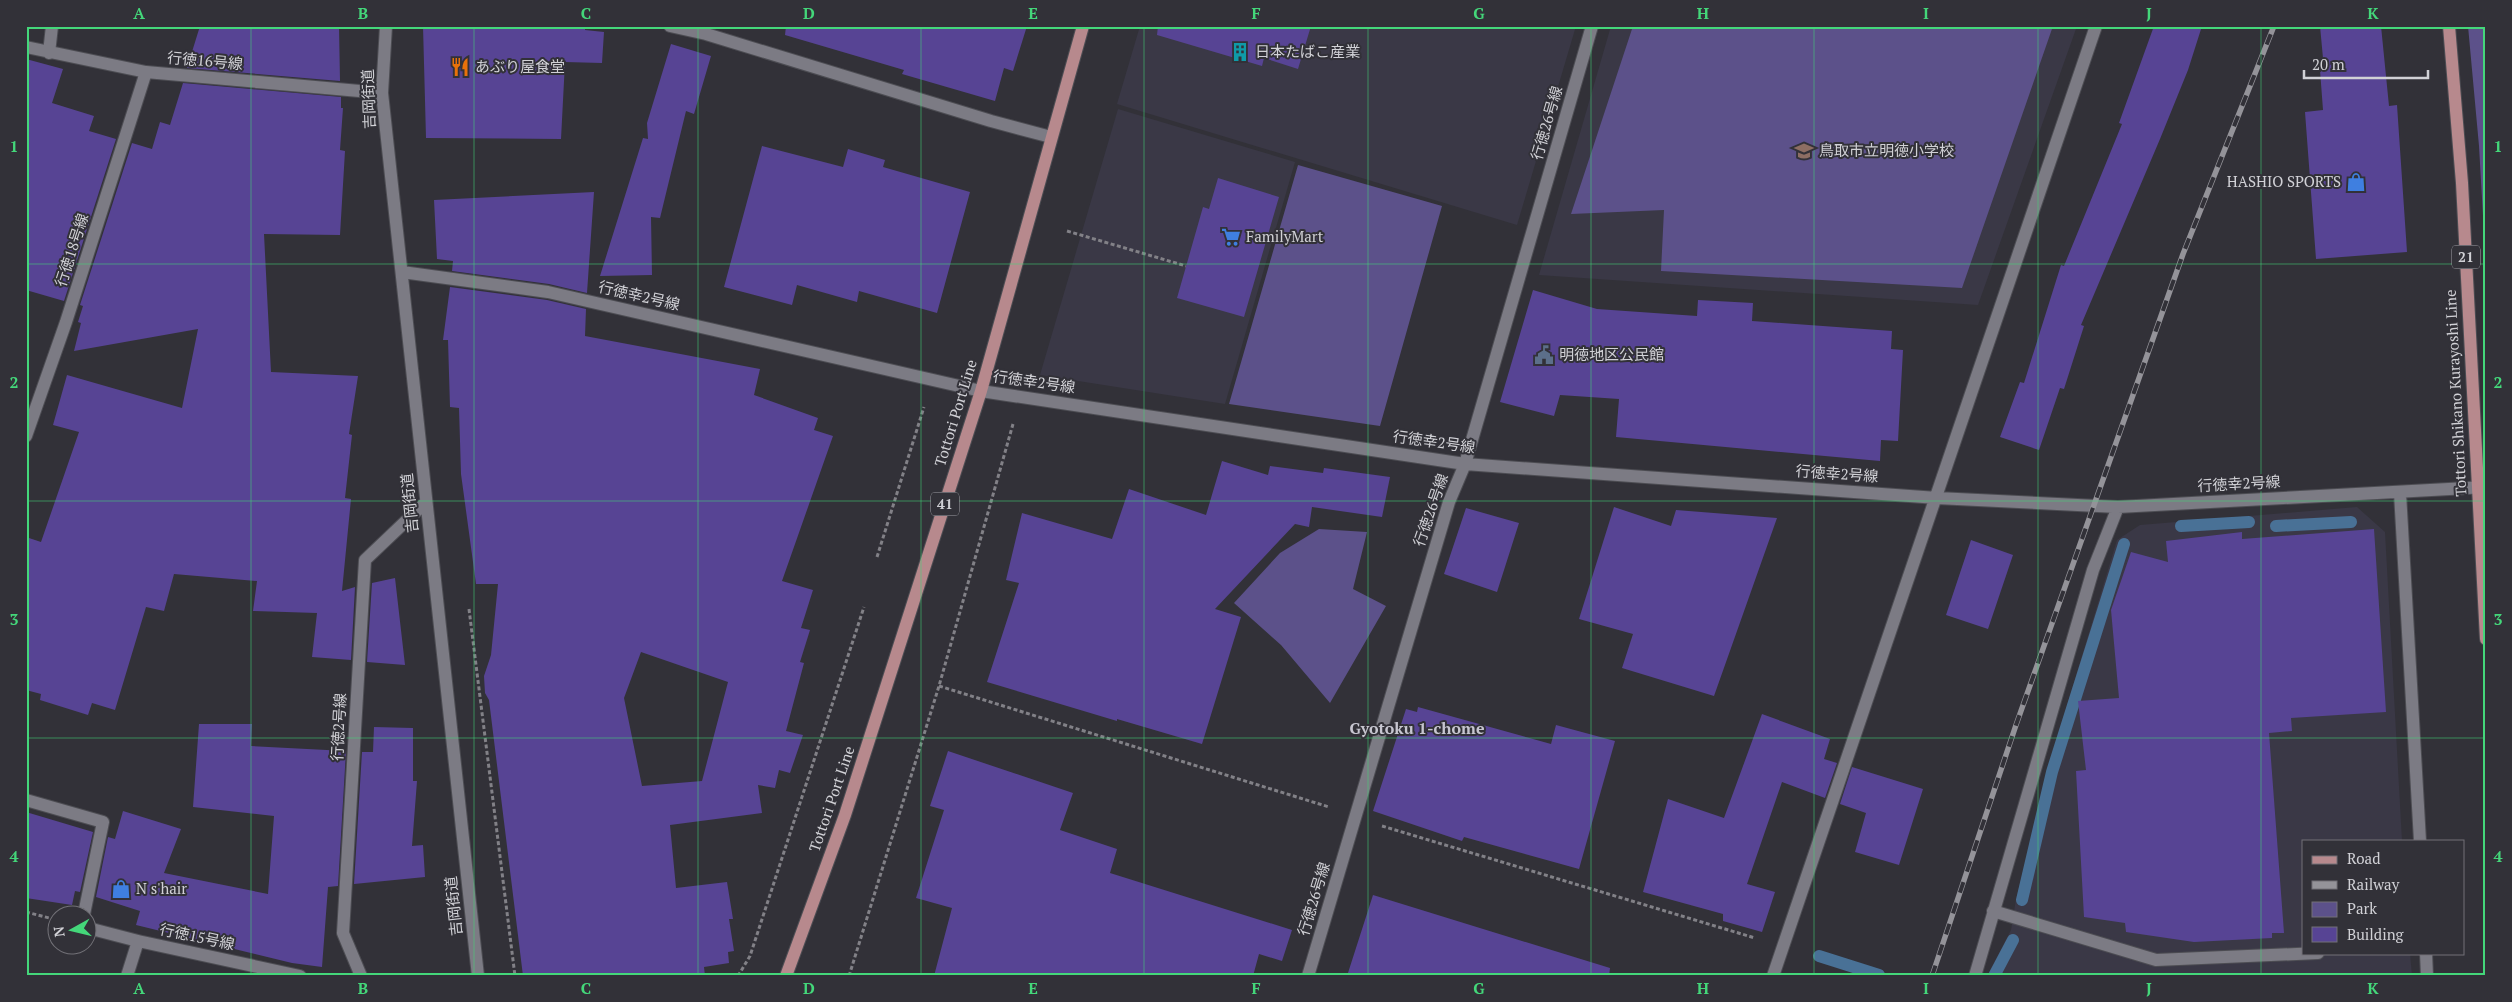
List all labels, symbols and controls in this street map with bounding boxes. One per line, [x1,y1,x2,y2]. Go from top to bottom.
text: A [133,2,145,24]
text: B [358,2,368,24]
text: C [581,2,591,24]
text: D [803,2,815,24]
text: E [1028,2,1038,24]
text: F [1251,2,1261,24]
text: G [1473,2,1485,24]
text: H [1697,2,1709,24]
text: I [1923,2,1929,24]
text: J [2146,2,2152,24]
text: K [2367,2,2379,24]
building icon: 日本たばこ産業 [1229,41,1251,63]
place label: 日本たばこ産業 [1255,41,1360,61]
street label: 行徳16号線 [166,47,244,73]
scale bar [2304,48,2428,80]
text: 20 m [2312,54,2345,74]
restaurant icon: あぶり屋食堂 [449,56,471,78]
place label: あぶり屋食堂 [475,56,565,76]
street label: 吉岡街道 [357,69,379,129]
street label: 行徳26号線 [1526,83,1566,162]
text: 1 [9,135,19,157]
text: 1 [2493,135,2503,157]
school or university icon: 鳥取市立明徳小学校 [1793,140,1815,162]
place label: 鳥取市立明徳小学校 [1819,140,1954,160]
place label: HASHIO SPORTS [2227,171,2341,191]
shop icon: HASHIO SPORTS [2345,171,2367,193]
street label: 行徳18号線 [50,210,92,289]
supermarket icon: FamilyMart [1220,226,1242,248]
place label: FamilyMart [1246,226,1324,246]
road number: 21 [2452,246,2480,268]
street label: 行徳幸2号線 [597,276,682,314]
street label: Tottori Shikano Kurayoshi Line [2440,289,2470,497]
public building icon: 明徳地区公民館 [1533,344,1555,366]
place label: 明徳地区公民館 [1559,344,1664,364]
street label: Tottori Port Line [929,357,981,469]
street label: 行徳幸2号線 [992,365,1077,397]
text: 2 [9,371,19,393]
text: 2 [2493,371,2503,393]
street label: 行徳幸2号線 [1392,425,1477,457]
street label: 行徳幸2号線 [1795,460,1879,486]
street label: 行徳26号線 [1408,470,1452,549]
street label: 行徳幸2号線 [2197,471,2281,495]
street label: 吉岡街道 [396,472,422,534]
road number: 41 [931,492,959,516]
text: 3 [9,608,19,630]
text: 3 [2493,608,2503,630]
street label: 行徳2号線 [326,692,350,761]
district label: Gyotoku 1-chome [1350,717,1485,739]
street label: Tottori Port Line [804,743,859,854]
legend [2302,840,2464,954]
text: 4 [9,845,19,867]
text: 4 [2493,845,2503,867]
text: Road [2347,848,2380,868]
street label: 行徳26号線 [1292,859,1334,938]
text: Railway [2347,874,2400,894]
street label: 吉岡街道 [440,875,466,937]
shop icon: N s'hair [110,878,132,900]
place label: N s'hair [136,878,187,898]
text: Park [2347,898,2377,918]
north arrow [48,904,98,954]
street label: 行徳15号線 [158,918,236,954]
text: Building [2347,924,2405,944]
text: N [48,925,69,938]
text: A [133,977,145,999]
text: B [358,977,368,999]
text: C [581,977,591,999]
text: D [803,977,815,999]
text: E [1028,977,1038,999]
text: F [1251,977,1261,999]
text: G [1473,977,1485,999]
text: H [1697,977,1709,999]
text: I [1923,977,1929,999]
text: J [2146,977,2152,999]
text: K [2367,977,2379,999]

